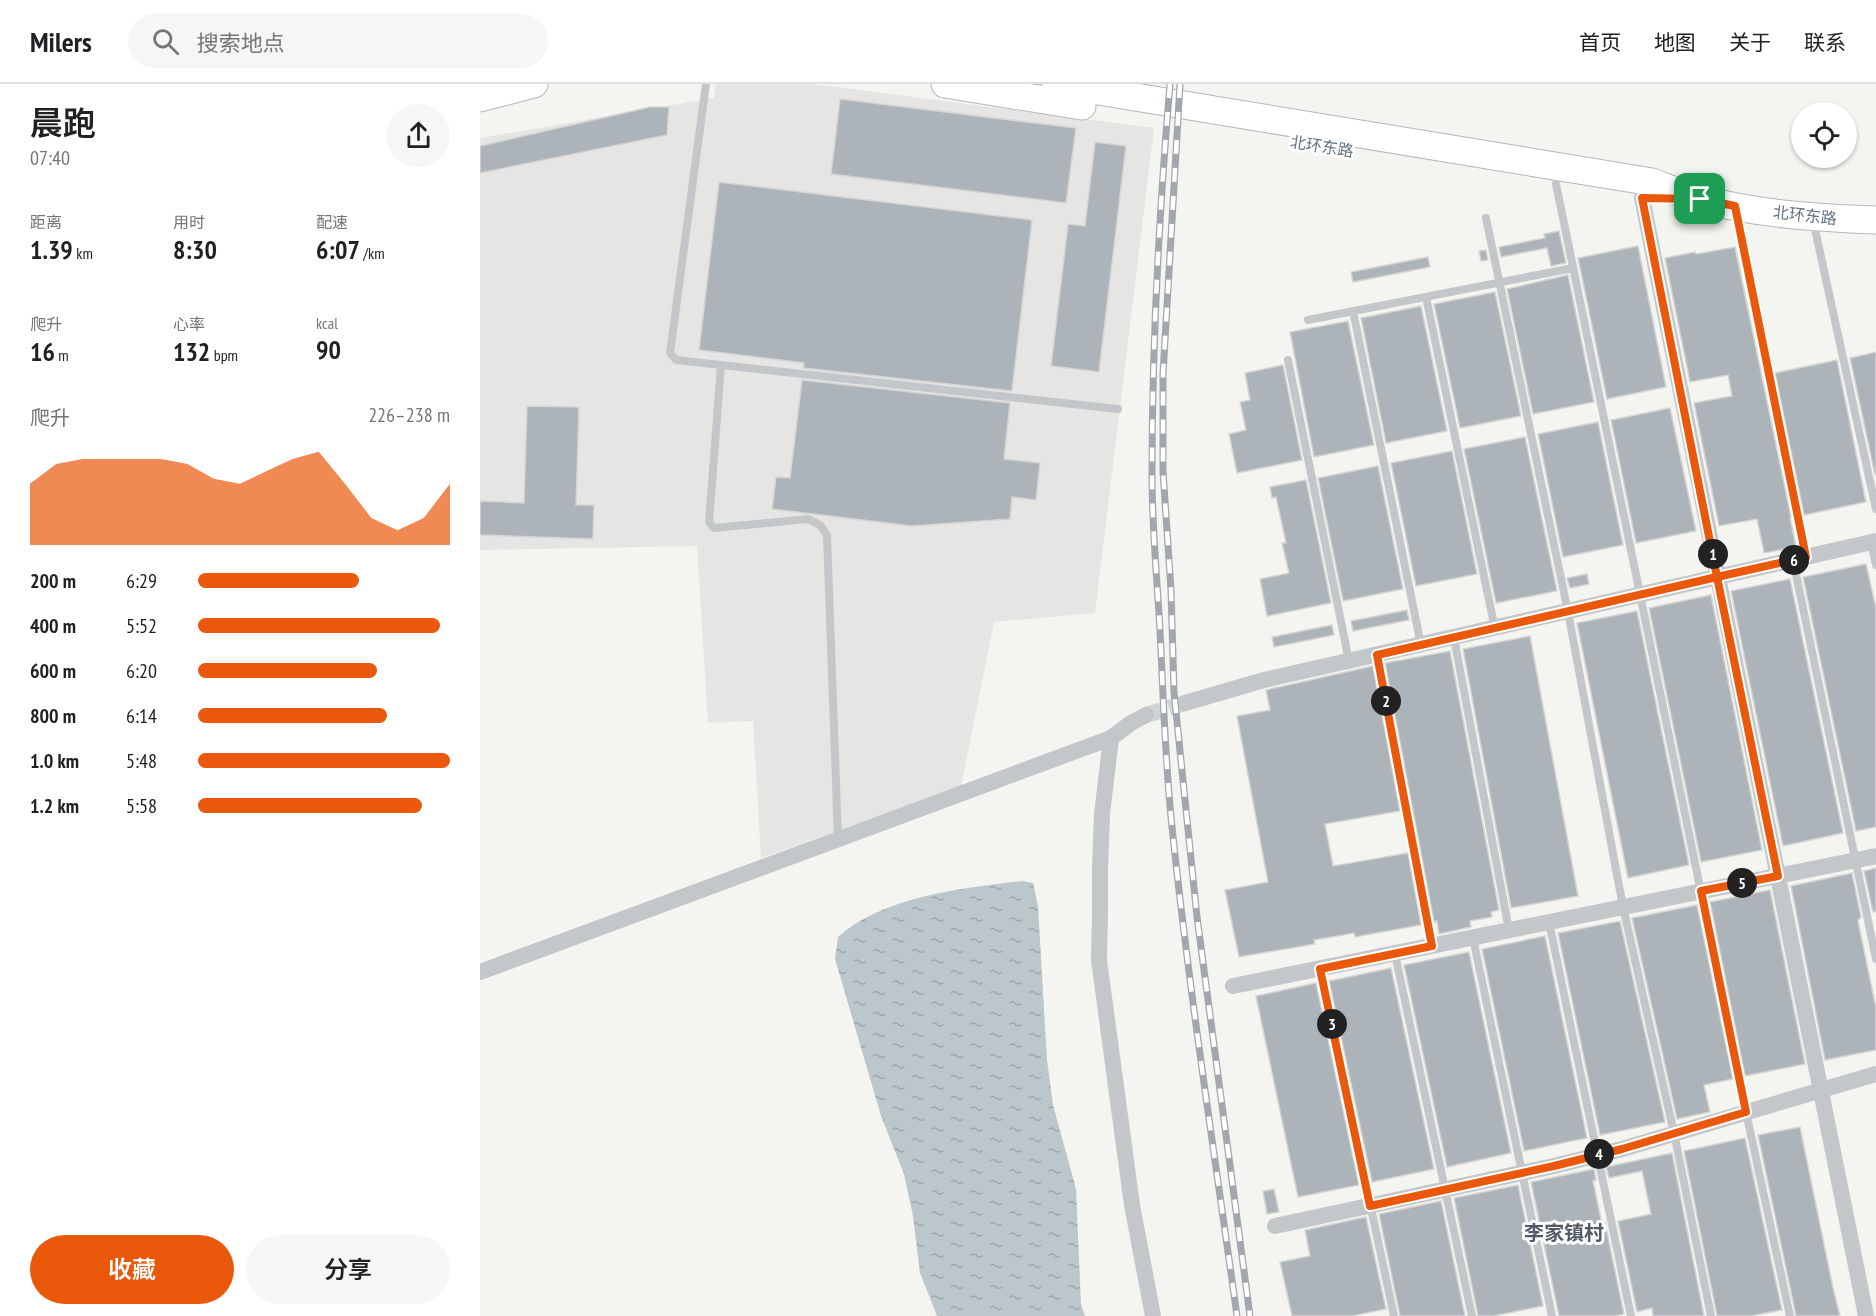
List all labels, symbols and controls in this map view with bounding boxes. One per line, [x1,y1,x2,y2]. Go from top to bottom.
search box [128,14,548,68]
text: Milers [30,23,92,60]
icon: search [149,25,182,58]
text: 搜索地点 [197,29,285,57]
text: 首页 [1579,29,1621,56]
text: 地图 [1654,29,1696,56]
text: 关于 [1729,29,1771,56]
text: 联系 [1804,29,1846,56]
text: 晨跑 [30,101,96,144]
map controls [1791,102,1857,168]
button: locate [1791,102,1857,168]
button: share [387,104,450,167]
street label: 北环东路 [1289,131,1355,161]
text: 07:40 [30,145,70,171]
pin [1674,173,1725,224]
icon: arrive [1683,182,1716,215]
street label: 北环东路 [1772,202,1838,228]
text: 距离 [30,212,62,232]
text: 用时 [173,212,205,232]
text: 配速 [316,212,348,232]
text: 1.39 [30,233,73,266]
text: 8:30 [173,233,217,266]
text: 6:07 [316,233,360,266]
text: km [73,243,93,263]
text: /km [360,243,385,263]
text: kcal [316,313,338,333]
text: 爬升 [30,314,62,334]
text: 心率 [173,314,205,334]
text: 90 [316,333,341,366]
text: 16 [30,335,55,368]
text: 132 [173,335,210,368]
text: m [55,345,69,365]
text: bpm [210,345,238,365]
text: 226–238 m [368,402,450,428]
text: 爬升 [30,405,70,431]
pin: 1 [1698,539,1728,569]
text: 1 [1709,544,1717,564]
pin: 6 [1779,545,1809,575]
text: 6 [1790,550,1798,570]
text: 200 m [30,568,76,594]
text: 6:29 [126,568,157,594]
text: 400 m [30,613,76,639]
text: 5:52 [126,613,157,639]
text: 600 m [30,658,76,684]
text: 6:20 [126,658,157,684]
pin: 2 [1371,686,1401,716]
text: 2 [1382,691,1390,711]
text: 800 m [30,703,76,729]
text: 6:14 [126,703,157,729]
text: 1.0 km [30,748,79,774]
text: 5:48 [126,748,157,774]
text: 1.2 km [30,793,79,819]
text: 5:58 [126,793,157,819]
pin: 5 [1727,868,1757,898]
text: 5 [1738,873,1746,893]
pin: 3 [1317,1009,1347,1039]
text: 3 [1328,1014,1336,1034]
pin: 4 [1584,1139,1614,1169]
text: 4 [1595,1144,1603,1164]
district label: 李家镇村 [1524,1220,1604,1246]
button: 收藏 [30,1235,234,1304]
button: 分享 [246,1235,450,1304]

